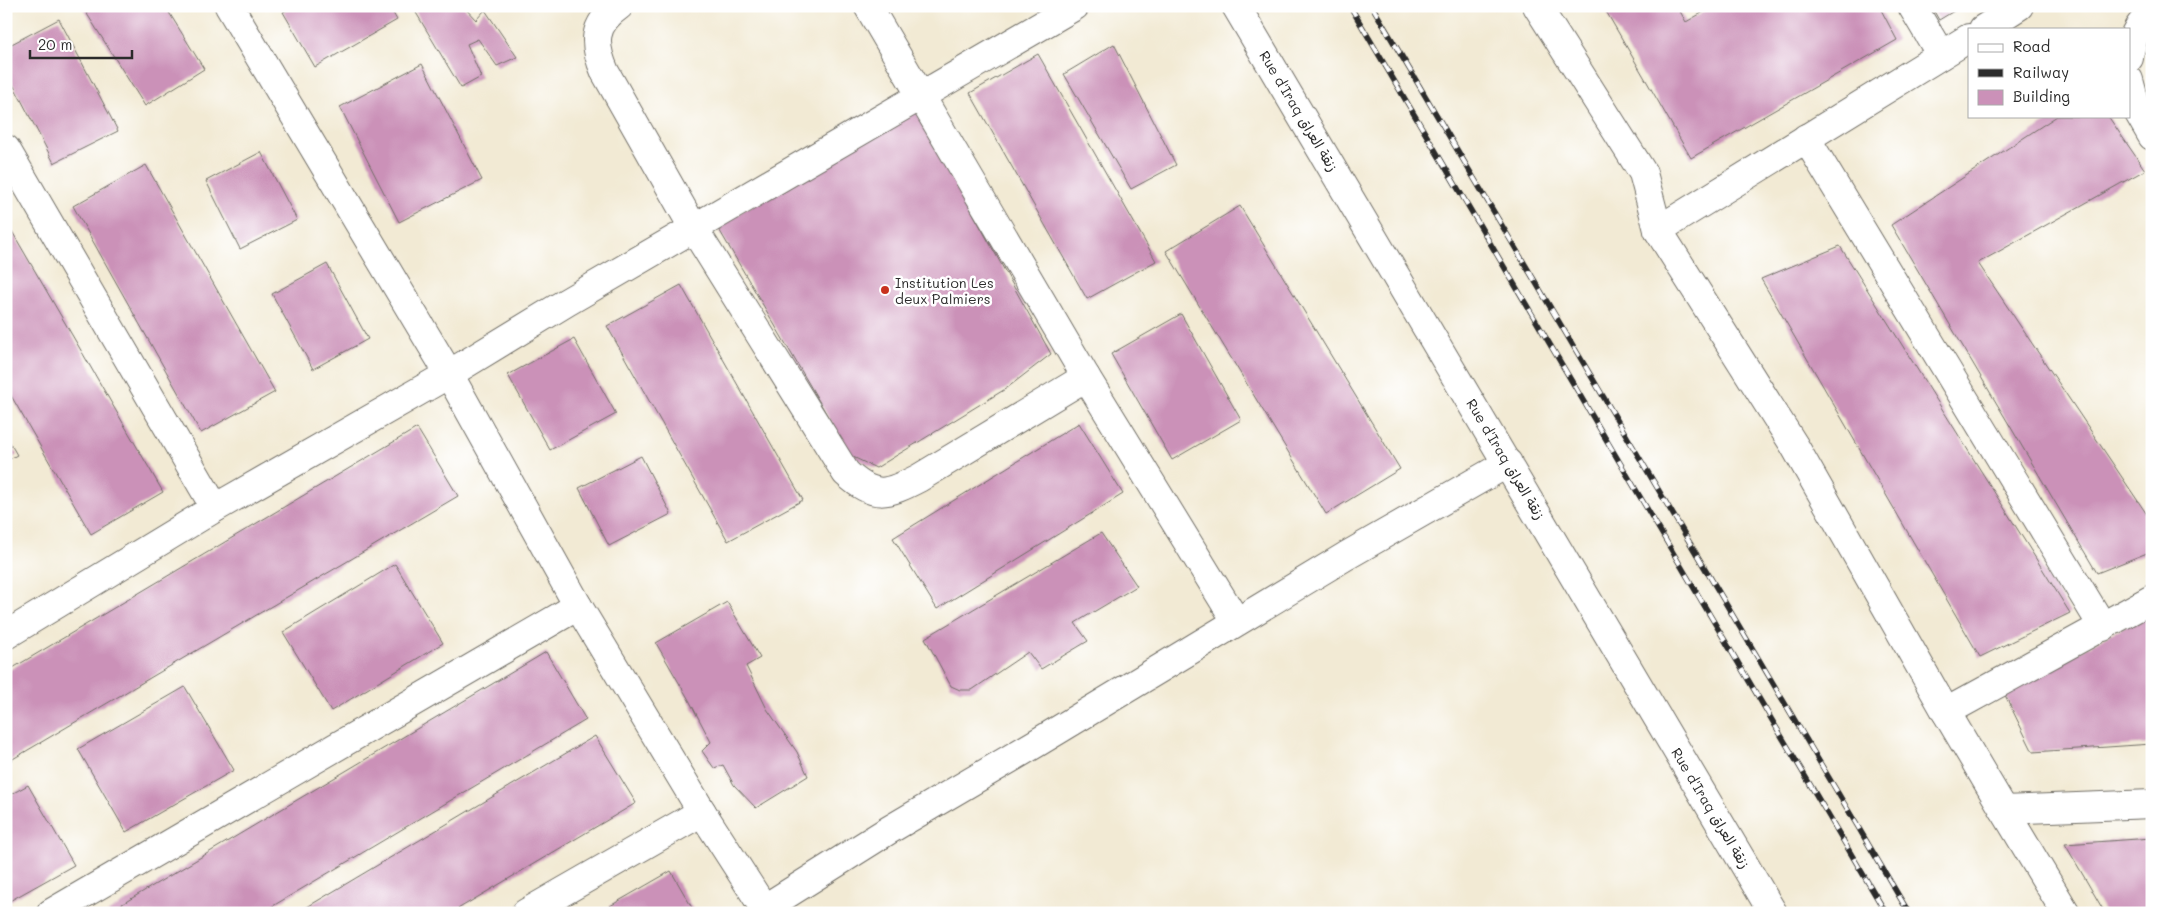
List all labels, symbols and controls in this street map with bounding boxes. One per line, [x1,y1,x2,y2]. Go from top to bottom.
scale bar [30,28,132,60]
legend [1968,28,2130,118]
text: 20 m [38,34,72,54]
text: Road [2013,36,2050,56]
street label: Rue d'Iraq زنقة العراق [1255,47,1343,175]
text: Railway [2013,62,2069,82]
text: Building [2013,86,2070,106]
place label: Institution Les deux Palmiers [895,273,994,308]
marker: Institution Les deux Palmiers [879,284,891,296]
street label: Rue d'Iraq زنقة العراق [1462,395,1550,523]
street label: Rue d'Iraq زنقة العراق [1667,744,1755,872]

